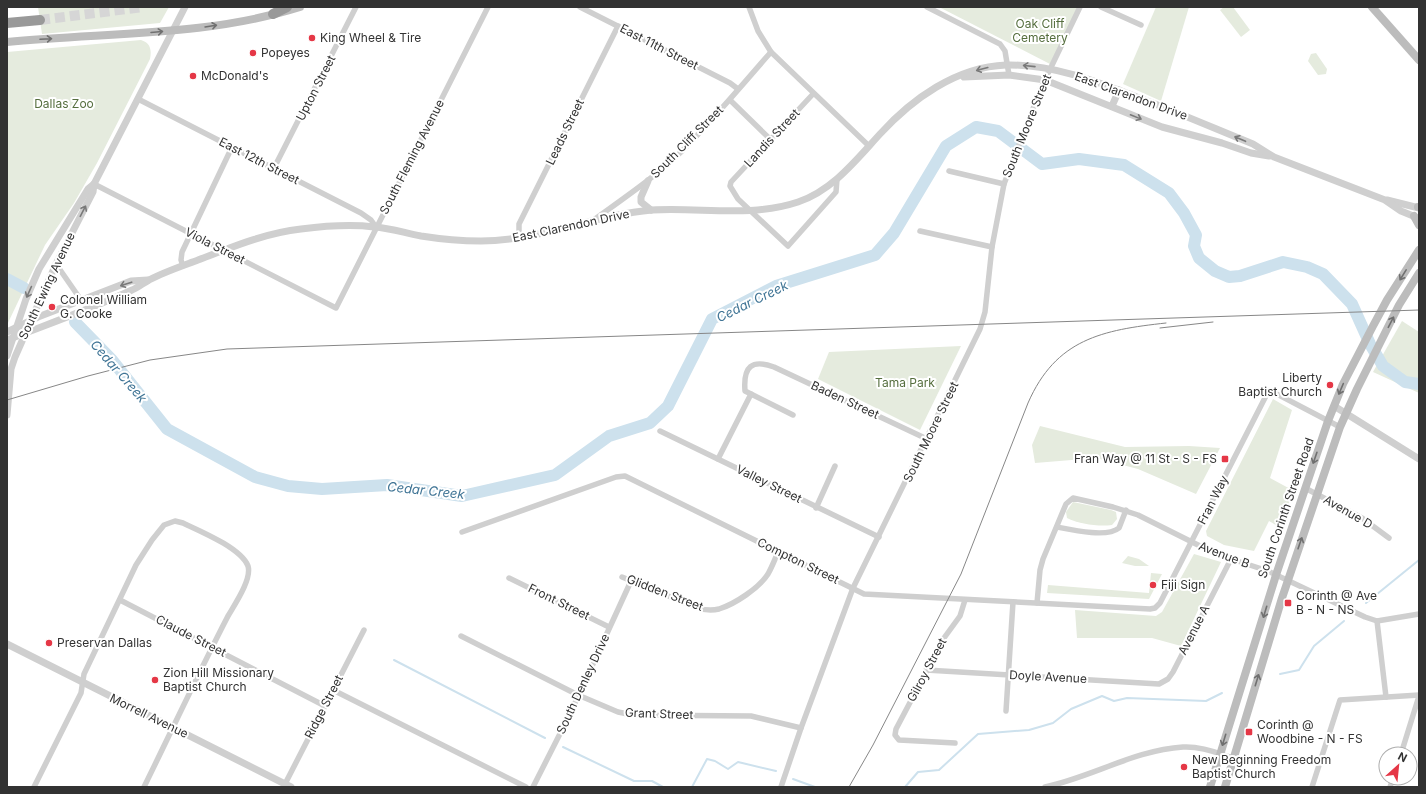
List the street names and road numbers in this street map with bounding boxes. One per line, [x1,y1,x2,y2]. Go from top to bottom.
street label: East 11th Street [618,20,701,73]
street label: Upton Street [293,52,339,123]
street label: East Clarendon Drive [1073,68,1190,123]
street label: South Moore Street [999,72,1054,180]
street label: Leads Street [542,96,587,167]
street label: South Fleming Avenue [376,97,447,217]
street label: South Cliff Street [647,102,726,181]
street label: Landis Street [741,105,803,170]
street label: East 12th Street [217,134,302,187]
street label: East Clarendon Drive [511,206,631,245]
street label: Viola Street [183,224,248,267]
street label: South Ewing Avenue [15,230,78,342]
street label: Baden Street [809,377,882,422]
street label: South Moore Street [900,379,961,485]
street label: South Corinth Street Road [1254,436,1317,580]
street label: Valley Street [734,461,804,506]
street label: Fran Way [1194,473,1231,527]
street label: Avenue D [1321,492,1375,532]
street label: Compton Street [755,534,842,587]
street label: Avenue B [1197,538,1252,571]
street label: Glidden Street [625,571,706,614]
street label: Front Street [526,580,592,623]
street label: Avenue A [1175,602,1212,657]
street label: Claude Street [153,611,229,660]
street label: South Denley Drive [553,631,612,736]
street label: Gilroy Street [903,635,950,704]
street label: Doyle Avenue [1009,667,1087,686]
street label: Ridge Street [301,672,346,741]
street label: Morrell Avenue [108,690,191,741]
street label: Grant Street [625,705,694,722]

